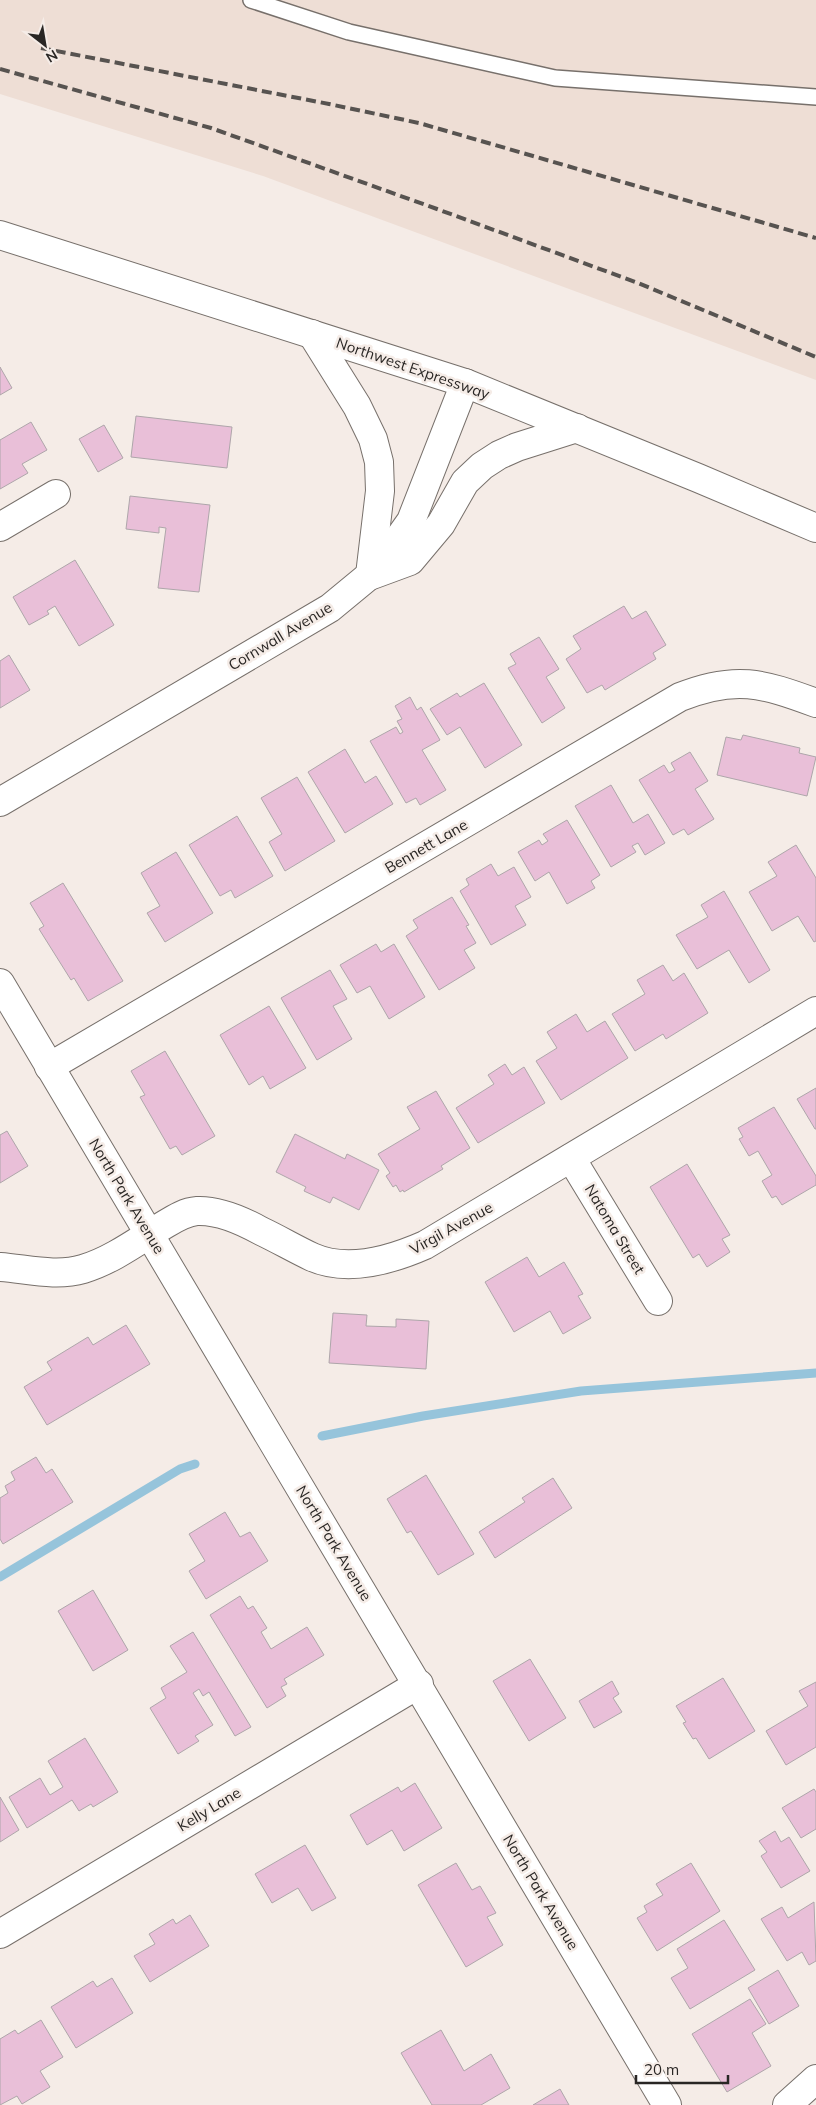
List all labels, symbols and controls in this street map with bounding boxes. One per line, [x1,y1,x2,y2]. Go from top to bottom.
north arrow [20,20,70,70]
text: N [43,46,61,67]
street label: Northwest Expressway [334,333,492,403]
street label: Cornwall Avenue [225,598,335,674]
street label: Bennett Lane [381,815,471,877]
street label: North Park Avenue [85,1135,169,1257]
street label: Natoma Street [581,1181,649,1277]
street label: Virgil Avenue [406,1197,496,1259]
street label: North Park Avenue [292,1482,376,1604]
street label: Kelly Lane [174,1783,244,1835]
street label: North Park Avenue [499,1831,583,1953]
scale bar [636,2052,728,2084]
text: 20 m [644,2060,679,2079]

